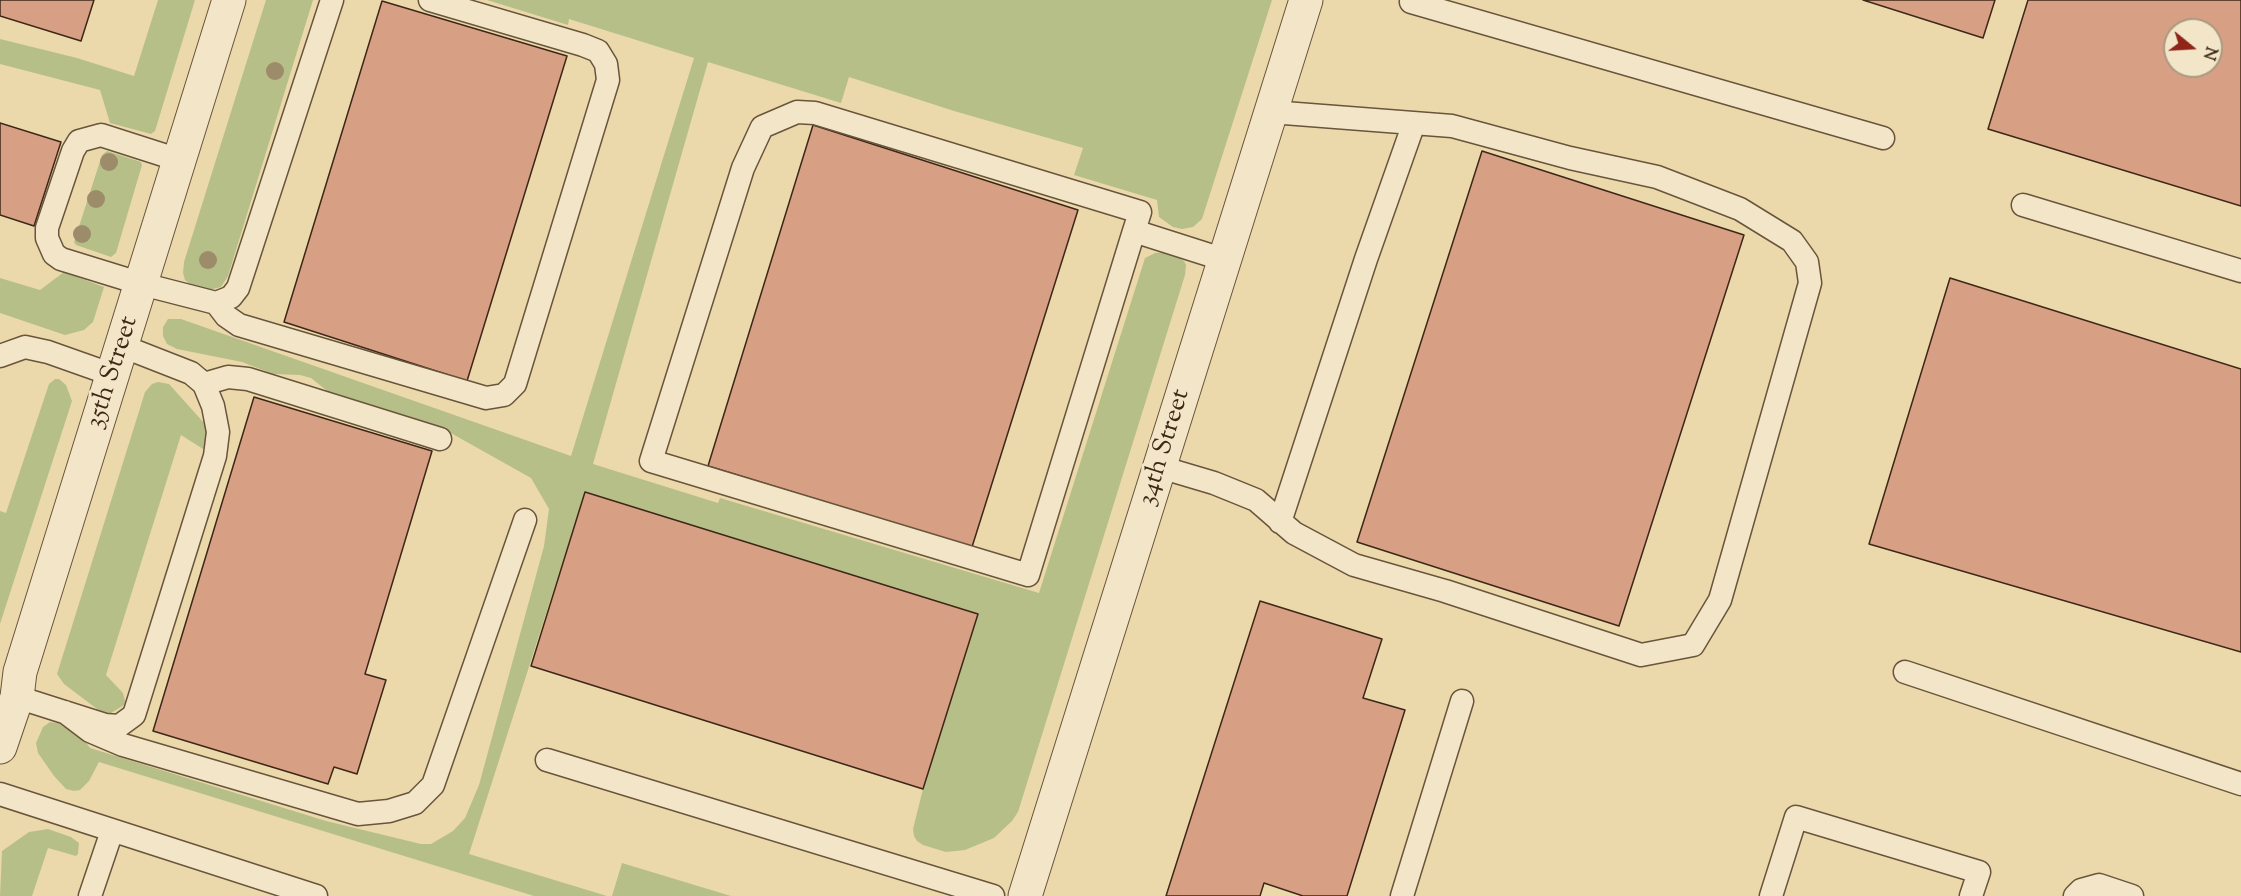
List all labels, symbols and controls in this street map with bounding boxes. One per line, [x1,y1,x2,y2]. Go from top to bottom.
north arrow [2163,18,2223,78]
text: N [2196,43,2222,63]
street label: 35th Street [81,313,147,433]
street label: 34th Street [1134,386,1198,510]

